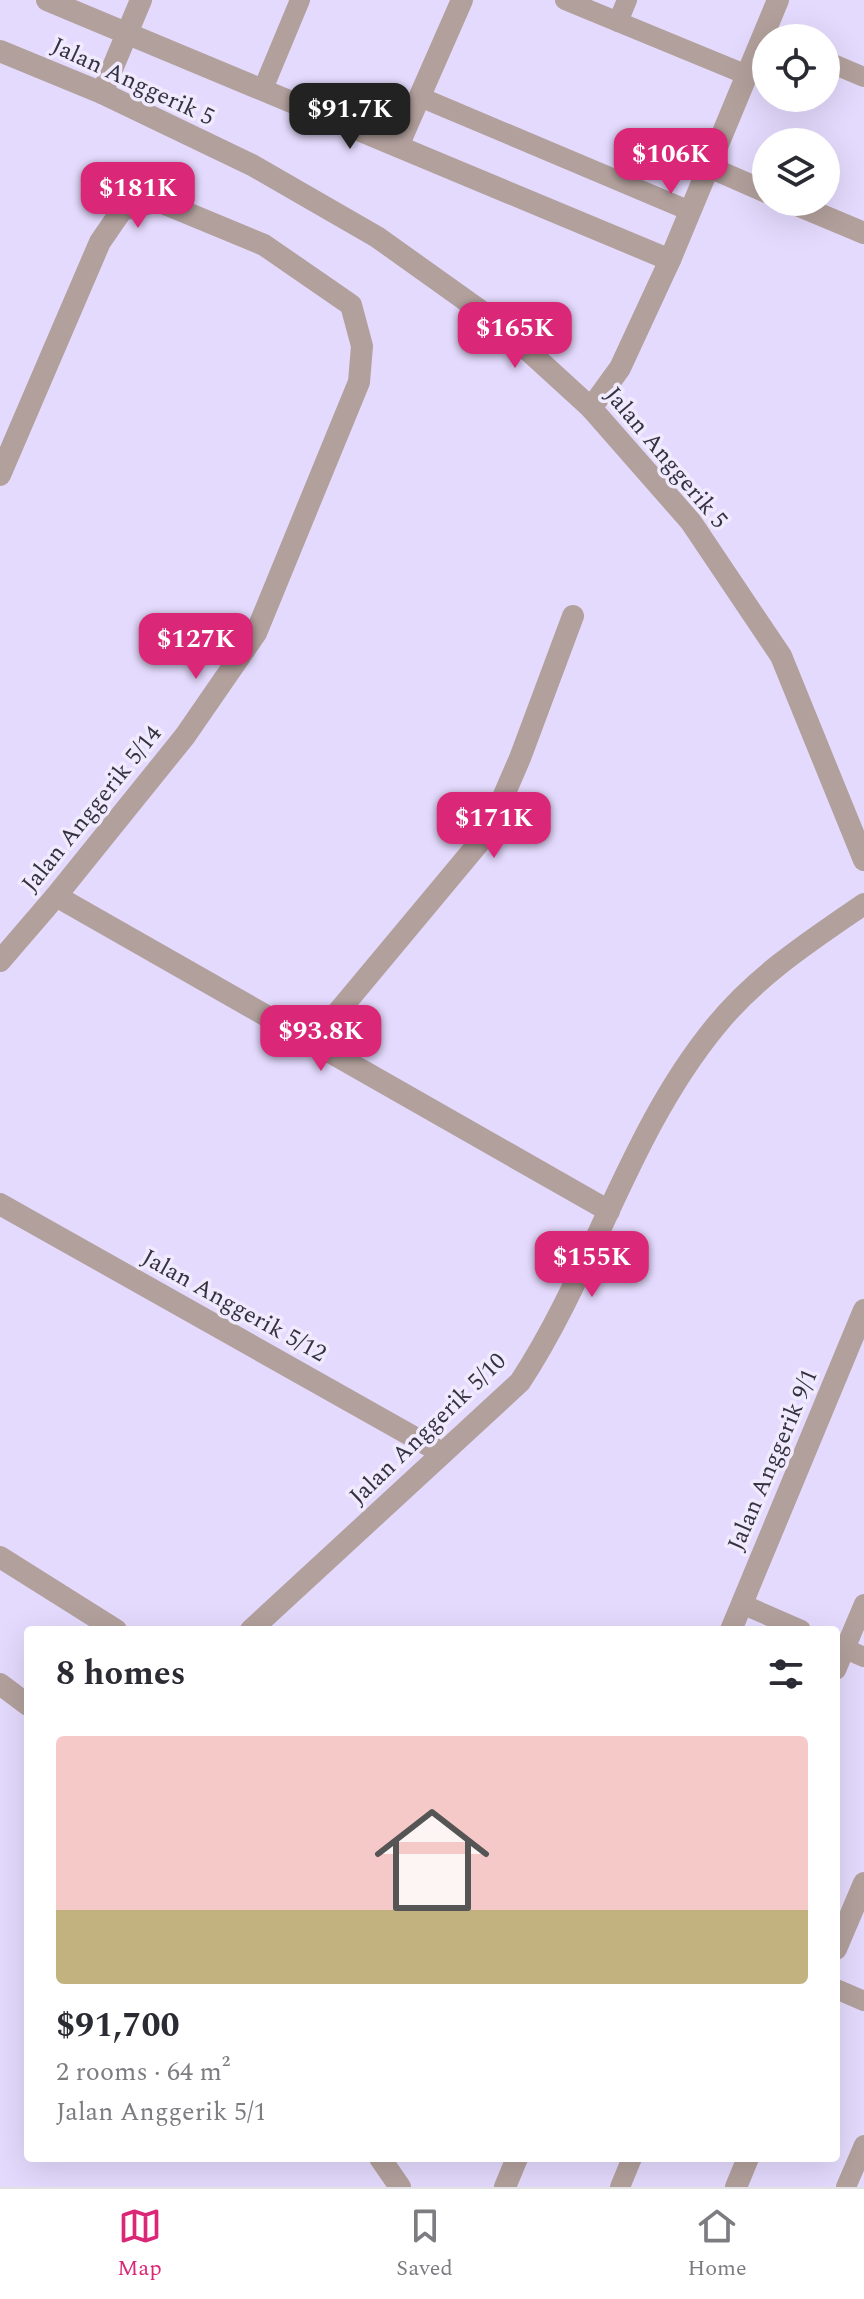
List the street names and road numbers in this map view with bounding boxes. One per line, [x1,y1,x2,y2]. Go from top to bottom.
street label: Jalan Anggerik 5 [45,28,221,136]
street label: Jalan Anggerik 5 [596,379,736,537]
street label: Jalan Anggerik 5/14 [13,717,171,901]
street label: Jalan Anggerik 5/12 [135,1240,333,1372]
street label: Jalan Anggerik 5/10 [341,1344,515,1514]
street label: Jalan Anggerik 9/1 [718,1363,828,1557]

